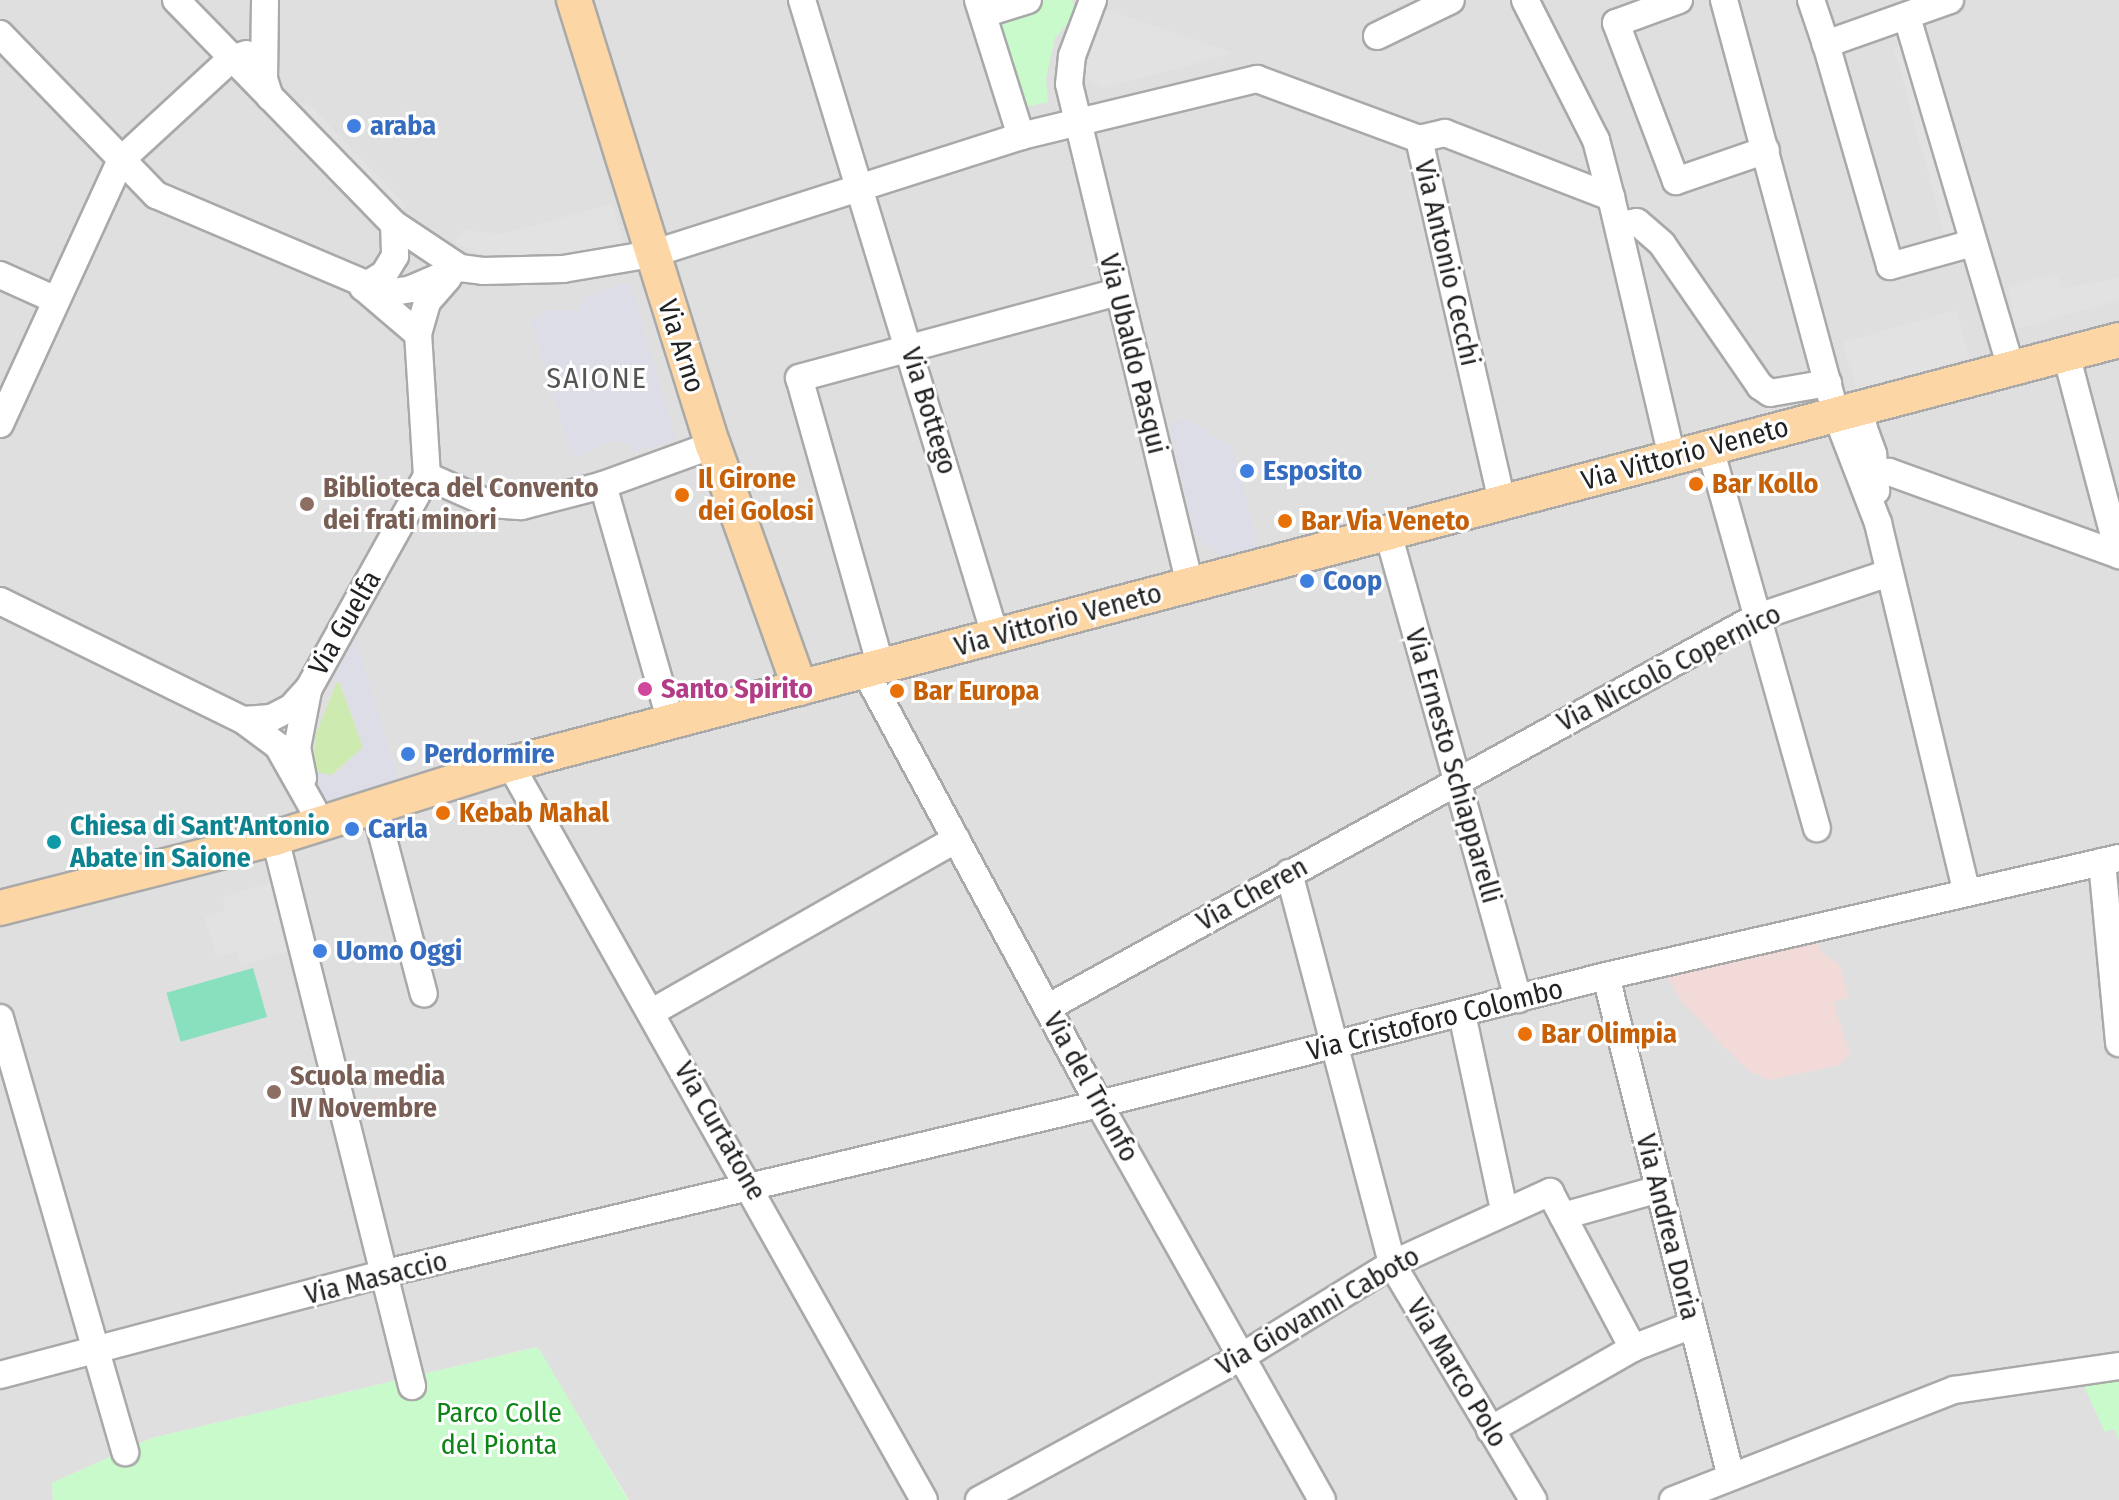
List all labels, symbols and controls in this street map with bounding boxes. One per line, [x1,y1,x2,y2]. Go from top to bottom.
place label: araba [370,109,436,143]
marker: araba [345,117,363,135]
street label: Via Antonio Cecchi [1407,157,1487,369]
street label: Via Ubaldo Pasqui [1092,250,1174,458]
street label: Via Arno [650,295,712,397]
street label: Via Bottego [894,344,964,478]
district label: SAIONE [546,360,648,396]
street label: Via Vittorio Veneto [1578,410,1792,498]
place label: Esposito [1263,454,1362,488]
place label: Il Girone dei Golosi [698,462,814,528]
marker: Esposito [1238,462,1256,480]
place label: Bar Kollo [1712,467,1818,501]
place label: Biblioteca del Convento dei frati minori [323,471,599,537]
marker: Bar Kollo [1687,475,1705,493]
marker: Il Girone dei Golosi [673,486,691,504]
marker: Biblioteca del Convento dei frati minori [298,495,316,513]
place label: Bar Via Veneto [1301,504,1470,538]
marker: Bar Via Veneto [1276,512,1294,530]
place label: Coop [1323,564,1382,598]
street label: Via Guelfa [302,565,388,681]
marker: Coop [1298,572,1316,590]
street label: Via Vittorio Veneto [951,576,1165,664]
street label: Via Niccolò Copernico [1551,597,1787,739]
street label: Via Ernesto Schiapparelli [1398,625,1508,907]
place label: Santo Spirito [661,672,813,706]
place label: Bar Europa [913,674,1039,708]
marker: Santo Spirito [636,680,654,698]
marker: Bar Europa [888,682,906,700]
place label: Perdormire [424,737,555,771]
marker: Perdormire [399,745,417,763]
place label: Kebab Mahal [459,796,609,830]
marker: Kebab Mahal [434,804,452,822]
place label: Chiesa di Sant'Antonio Abate in Saione [70,809,330,875]
place label: Carla [368,812,428,846]
marker: Carla [343,820,361,838]
marker: Chiesa di Sant'Antonio Abate in Saione [45,833,63,851]
street label: Via Cheren [1191,850,1313,938]
place label: Uomo Oggi [336,934,462,968]
marker: Uomo Oggi [311,942,329,960]
street label: Via Cristoforo Colombo [1304,972,1566,1068]
street label: Via del Trionfo [1036,1006,1146,1168]
place label: Bar Olimpia [1541,1017,1677,1051]
marker: Bar Olimpia [1516,1025,1534,1043]
street label: Via Curtatone [667,1056,773,1206]
place label: Scuola media IV Novembre [290,1059,445,1125]
marker: Scuola media IV Novembre [265,1083,283,1101]
street label: Via Andrea Doria [1629,1131,1707,1323]
street label: Via Giovanni Caboto [1210,1239,1426,1383]
street label: Via Masaccio [301,1244,451,1312]
street label: Via Marco Polo [1399,1293,1515,1453]
park label: Parco Colle del Pionta [436,1396,562,1462]

